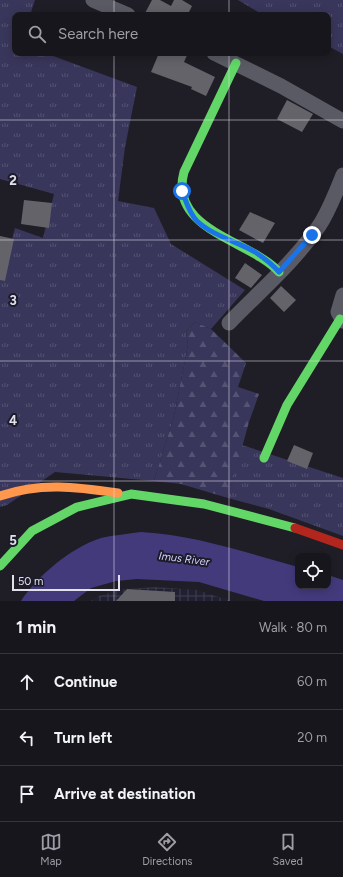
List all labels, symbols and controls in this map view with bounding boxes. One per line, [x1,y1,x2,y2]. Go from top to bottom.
search box [12,12,331,56]
icon: search [26,23,48,45]
text: Search here [58,25,138,43]
text: 2 [9,173,17,188]
route start [173,182,191,200]
route end [303,226,321,244]
text: 3 [9,293,17,308]
text: 4 [9,413,17,428]
text: 5 [9,533,17,548]
water label: Imus River [158,549,211,569]
map controls [295,553,331,589]
button: locate [295,553,331,589]
scale bar [12,573,120,592]
text: 50 m [18,575,43,588]
text: 1 min [16,617,56,637]
text: Walk · 80 m [259,620,327,635]
icon: ahead [16,671,38,693]
text: Continue [54,673,117,691]
text: 60 m [297,674,327,689]
icon: left [16,727,38,749]
text: Turn left [54,729,112,747]
text: 20 m [297,730,327,745]
icon: arrive [16,783,38,805]
text: Arrive at destination [54,785,195,803]
tab: Map [40,831,62,868]
tab: Directions [142,831,192,868]
tab: Saved [273,831,303,868]

